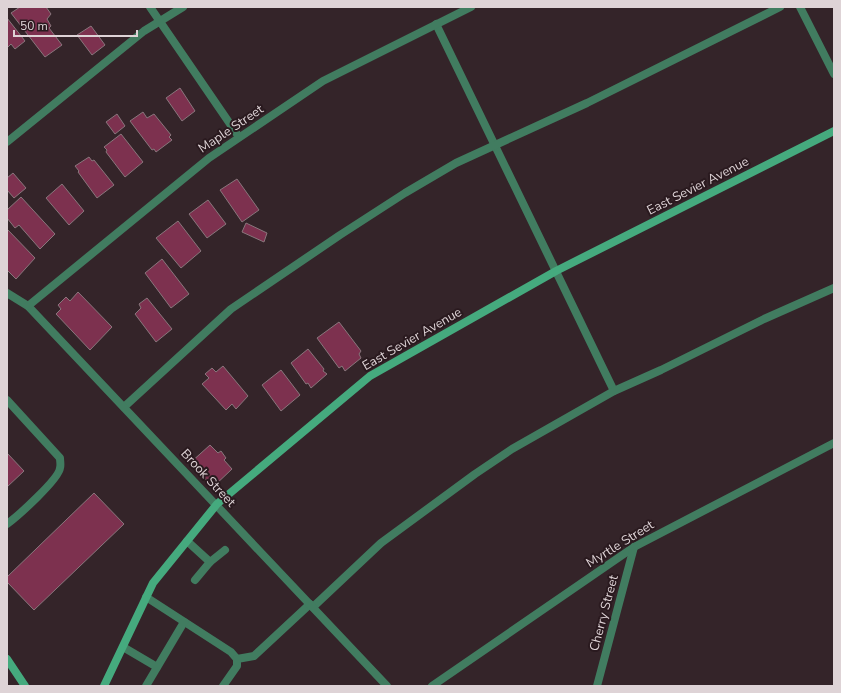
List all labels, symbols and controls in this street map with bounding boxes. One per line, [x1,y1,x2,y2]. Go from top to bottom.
scale bar [14,12,137,38]
text: 50 m [20,18,48,34]
street label: Maple Street [195,100,268,157]
street label: East Sevier Avenue [644,152,752,219]
street label: East Sevier Avenue [359,303,465,375]
street label: Brook Street [176,445,240,511]
street label: Myrtle Street [583,516,658,572]
street label: Cherry Street [585,572,623,653]

